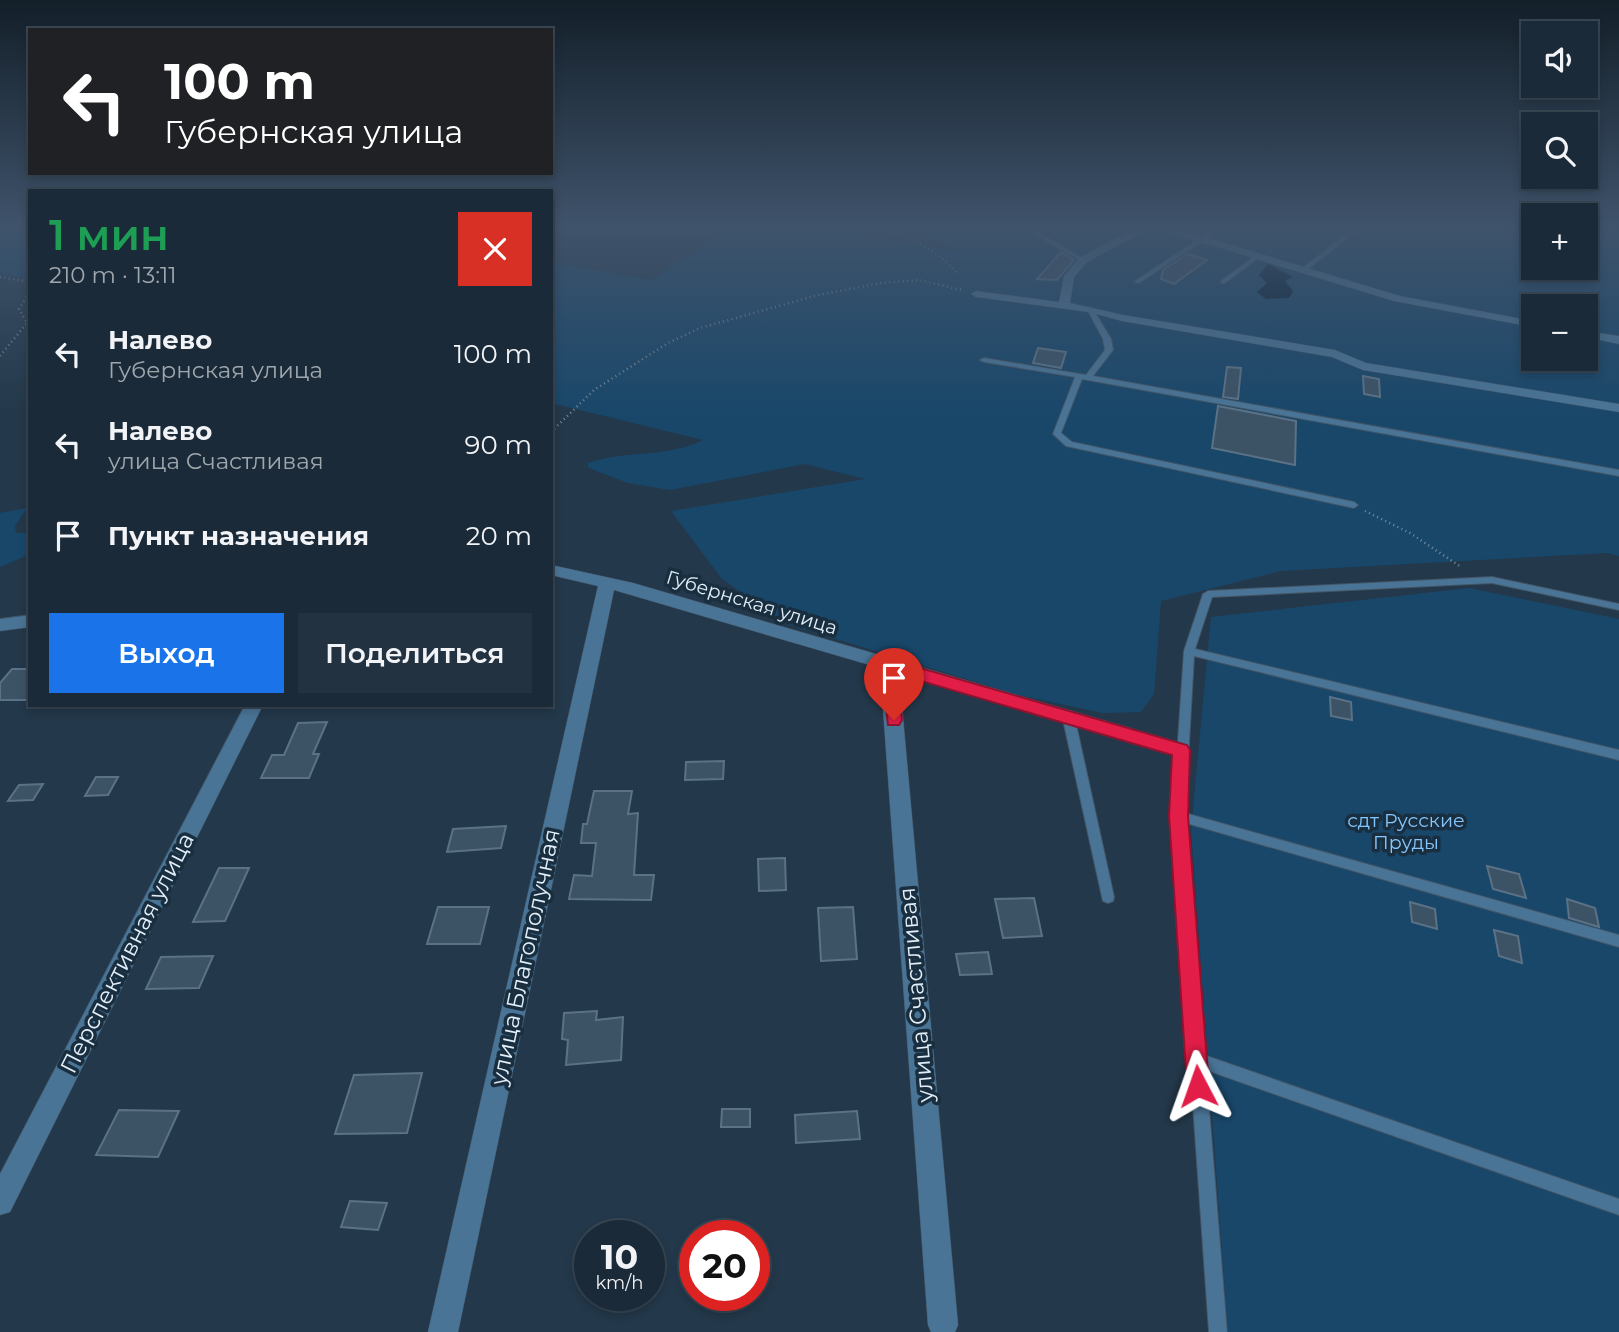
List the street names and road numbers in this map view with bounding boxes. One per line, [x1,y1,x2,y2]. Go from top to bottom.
street label: Губернская улица [664,566,840,639]
street label: улица Благополучная [484,826,566,1089]
street label: Перспективная улица [54,828,200,1078]
street label: улица Счастливая [893,886,939,1105]

